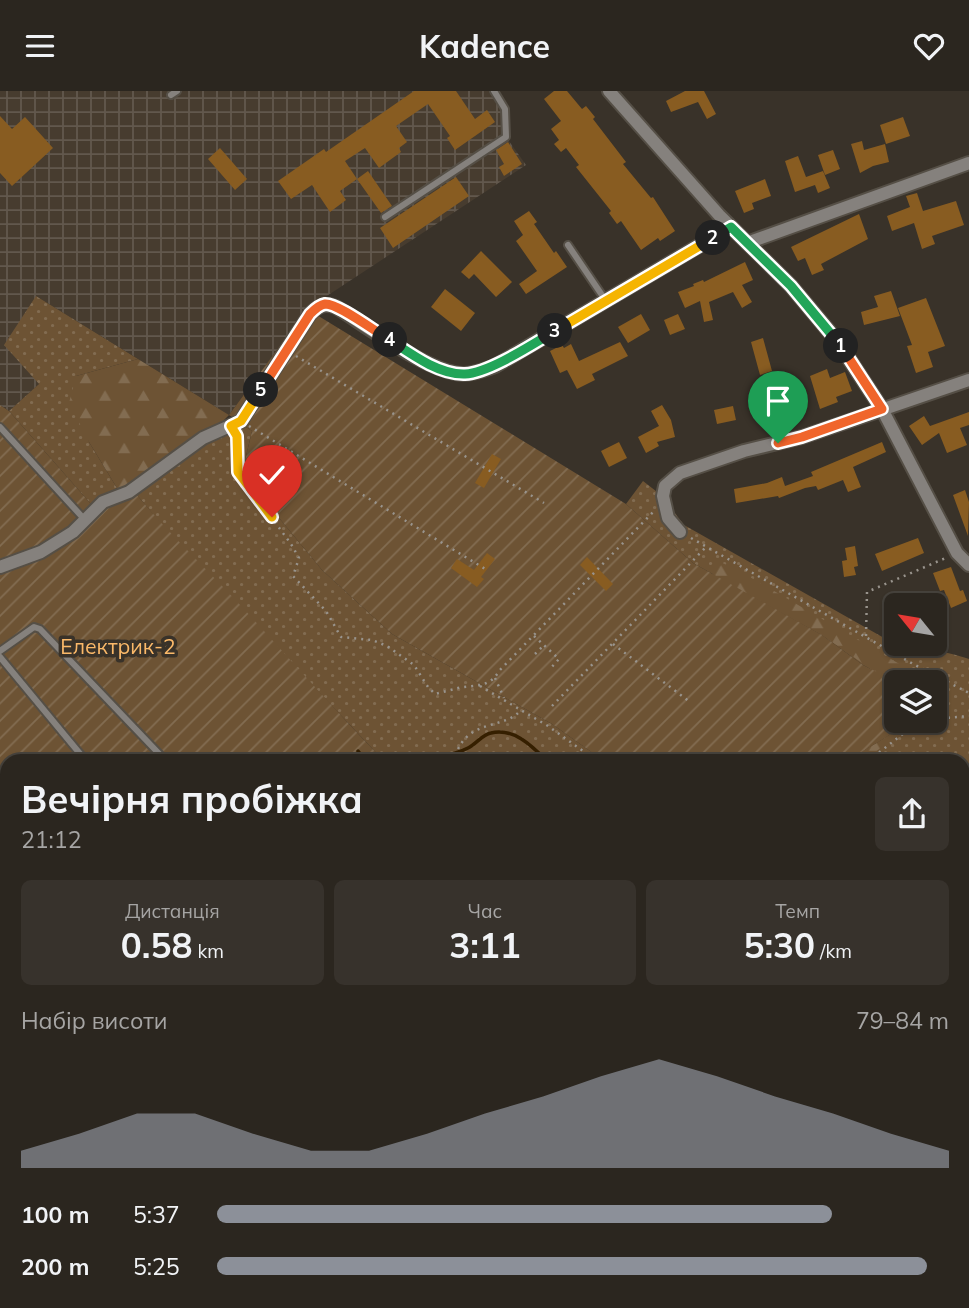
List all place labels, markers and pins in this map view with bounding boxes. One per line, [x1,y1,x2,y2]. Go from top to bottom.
pin: 2 [696,221,730,255]
pin: 3 [538,313,572,349]
pin: 4 [372,323,408,357]
pin: 1 [824,329,858,363]
pin [748,371,808,443]
pin: 5 [244,373,278,407]
pin [242,445,302,517]

